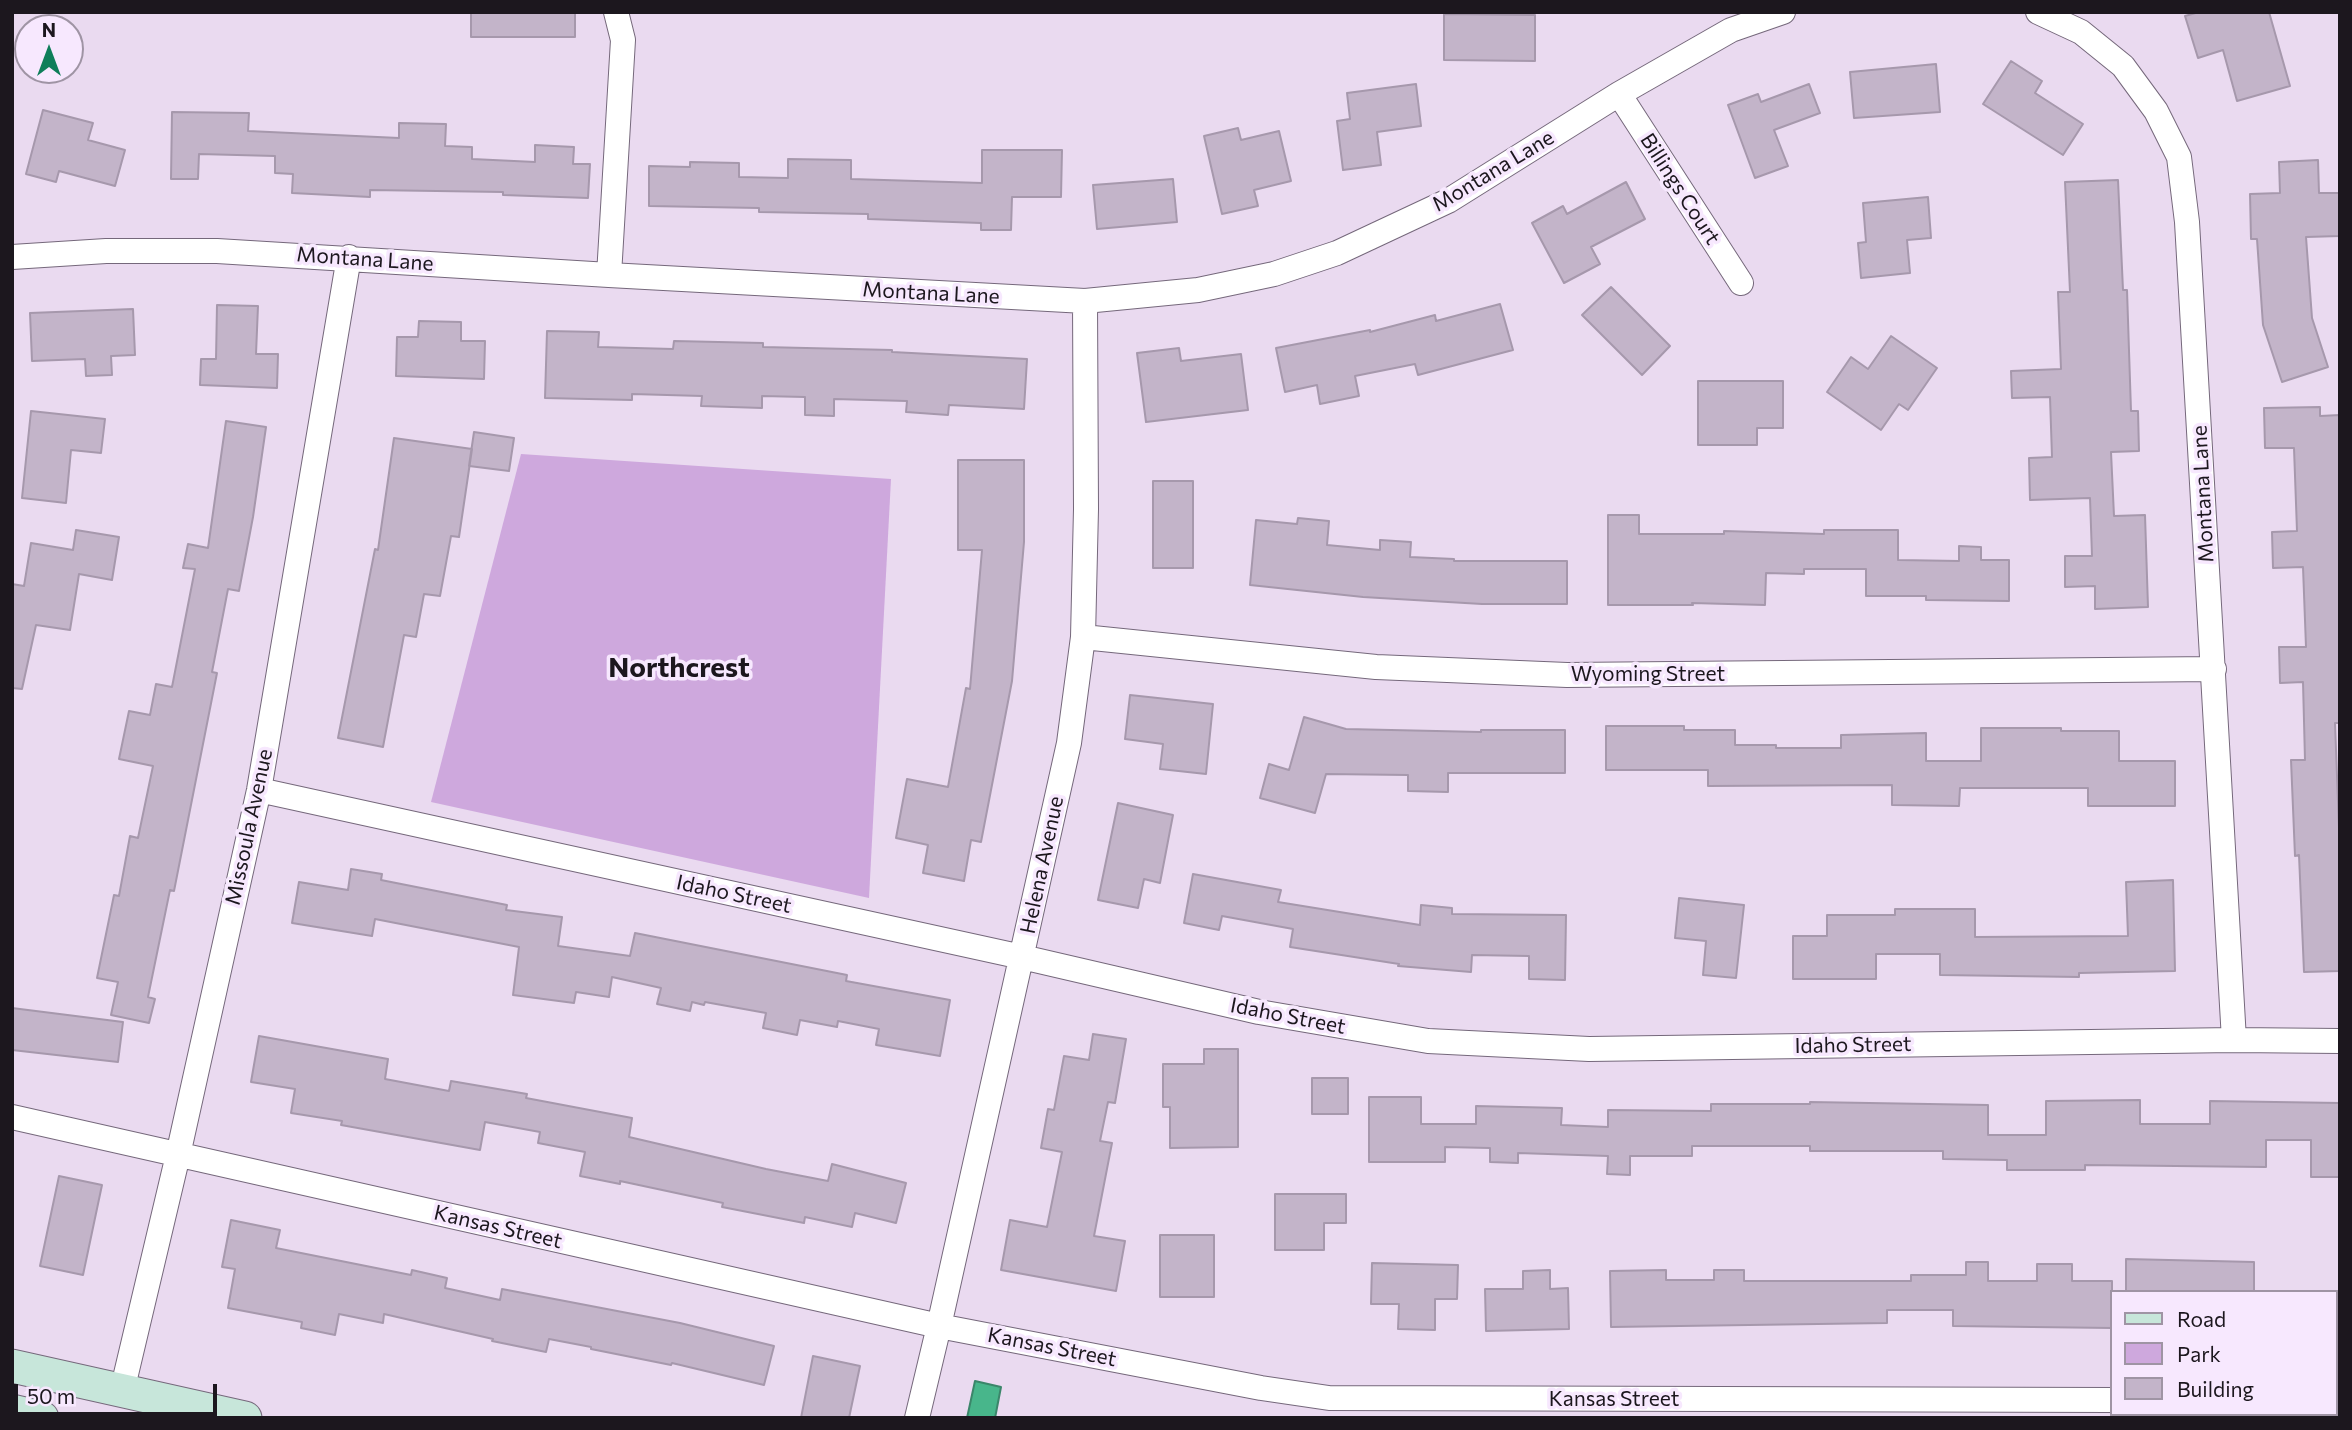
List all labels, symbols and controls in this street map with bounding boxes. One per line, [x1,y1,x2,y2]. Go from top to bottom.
north arrow [14,14,84,84]
text: N [42,18,56,41]
street label: Montana Lane [1428,125,1558,217]
street label: Billings Court [1635,129,1725,249]
street label: Montana Lane [296,242,434,276]
street label: Montana Lane [862,277,1000,309]
street label: Montana Lane [2187,425,2219,563]
district label: Northcrest [608,651,750,685]
street label: Wyoming Street [1571,661,1725,687]
street label: Missoula Avenue [220,747,278,907]
street label: Helena Avenue [1015,794,1069,936]
street label: Idaho Street [674,870,794,918]
street label: Idaho Street [1228,992,1348,1040]
street label: Idaho Street [1794,1031,1912,1059]
street label: Kansas Street [432,1200,564,1254]
legend [2110,1290,2338,1416]
text: Road [2177,1306,2226,1331]
street label: Kansas Street [986,1322,1118,1372]
text: Park [2177,1341,2221,1366]
scale bar [18,1370,220,1414]
text: Building [2177,1376,2254,1401]
text: 50 m [27,1383,75,1408]
street label: Kansas Street [1549,1386,1679,1412]

